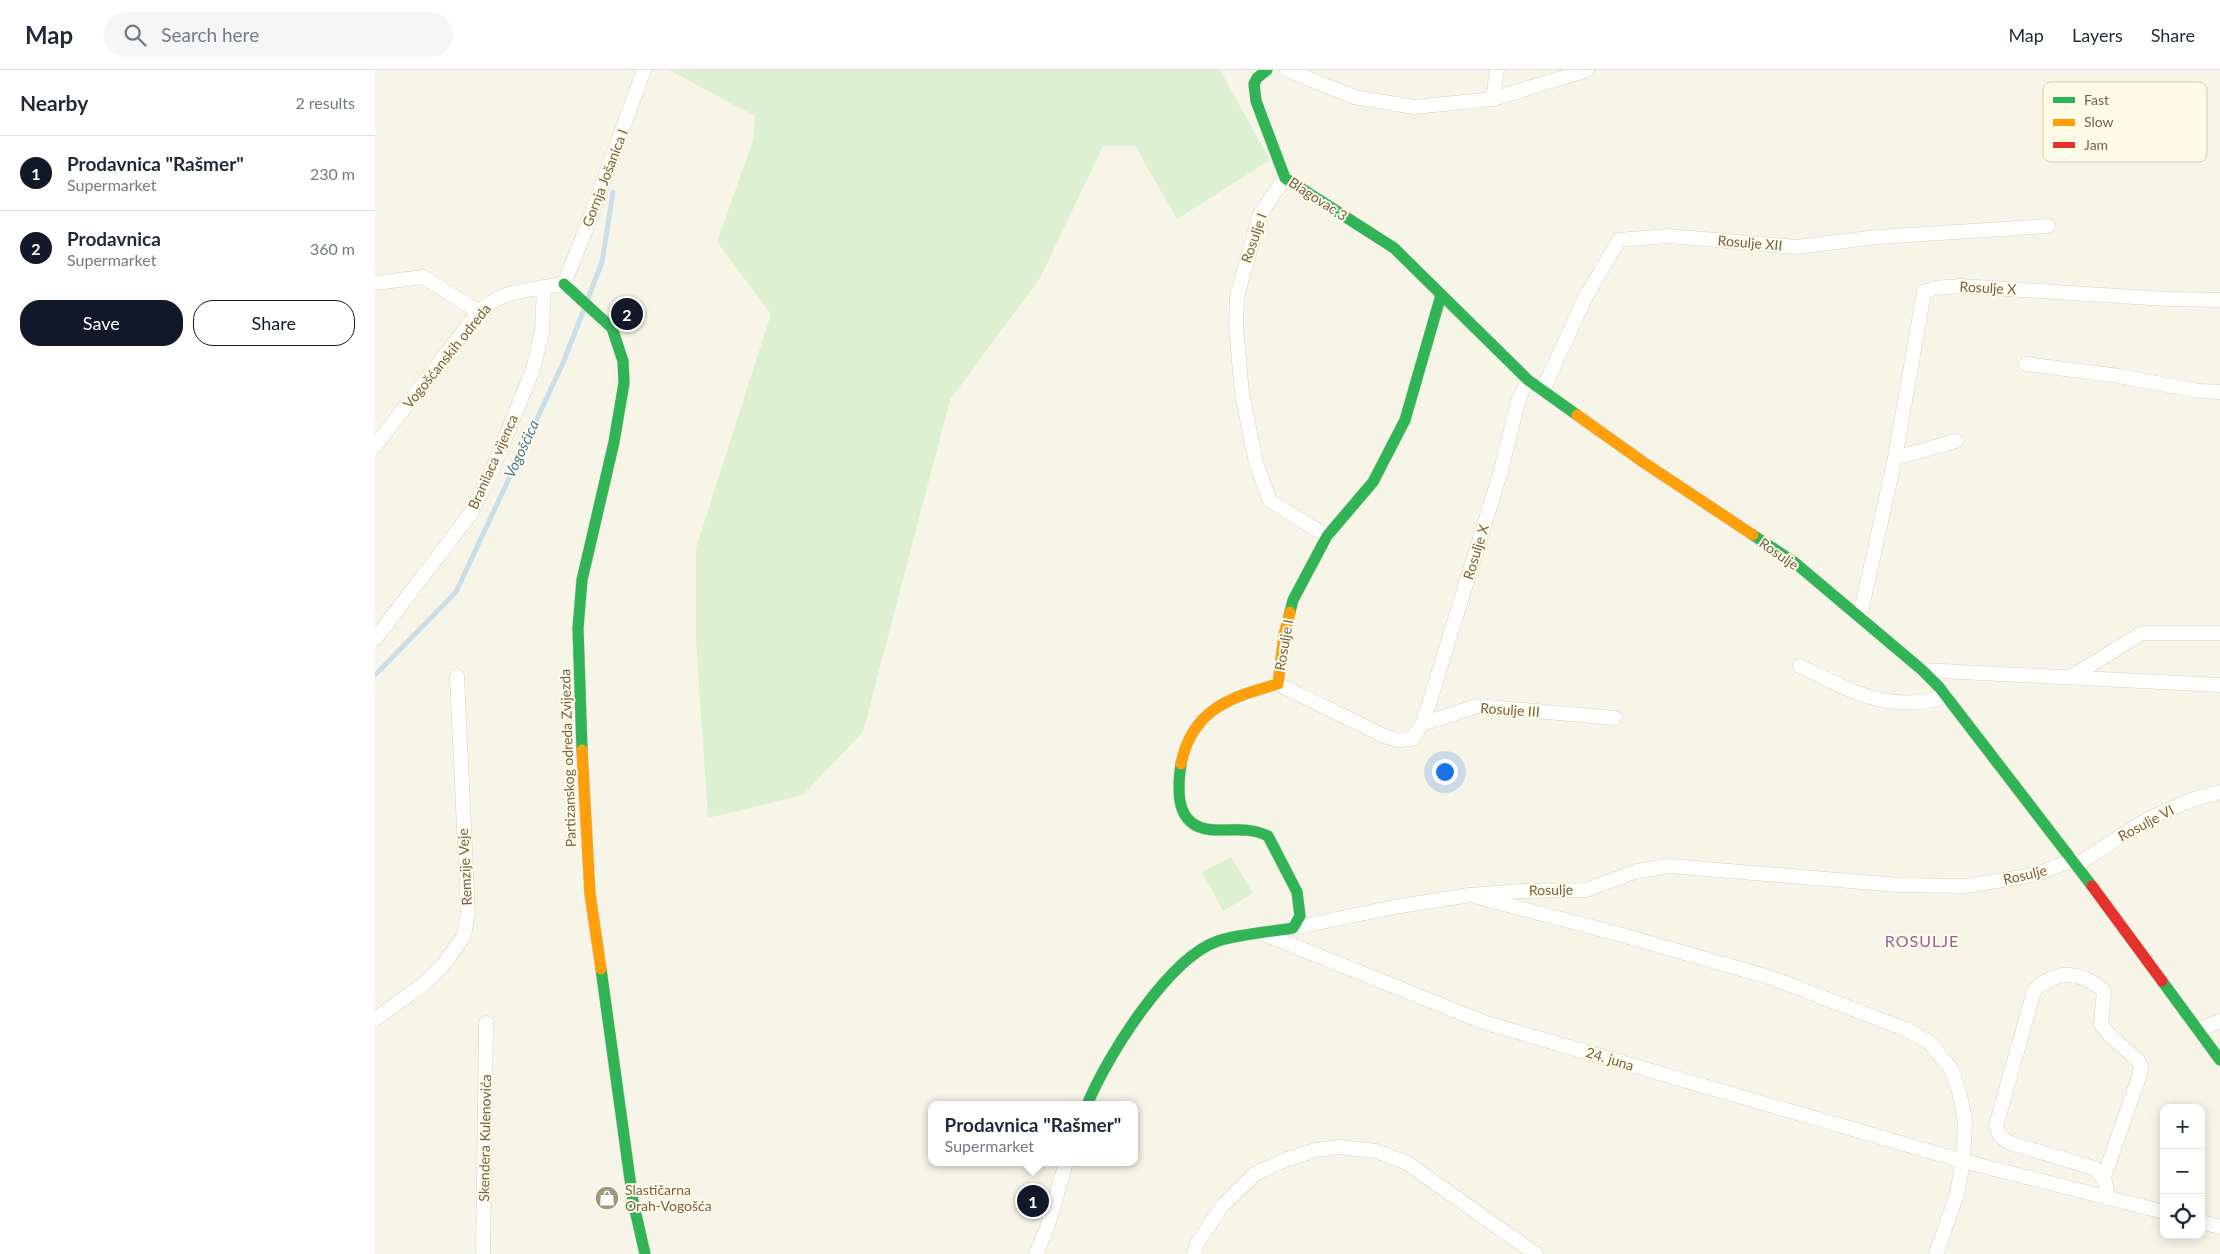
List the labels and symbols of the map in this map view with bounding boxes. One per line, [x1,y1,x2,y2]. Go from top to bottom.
legend [2043,82,2207,162]
text: Fast [2084,91,2109,108]
text: Slow [2084,113,2114,130]
street label: Gornja Jošanica I [578,126,631,229]
text: Jam [2084,136,2108,153]
street label: Blagovac 3 [1286,173,1351,224]
street label: Rosulje I [1237,211,1270,265]
street label: Rosulje XII [1717,231,1783,254]
street label: Rosulje X [1959,278,2017,297]
pin: 2 [611,295,643,333]
street label: Vogošćanskih odreda [399,300,494,411]
street label: Branilaca vijenca [464,412,521,512]
water label: Vogošćica [500,417,542,480]
street label: Rosulje X [1459,522,1492,582]
street label: Rosulje [1756,534,1802,573]
street label: Rosulje I [1271,618,1296,672]
street label: Partizanskog odreda Zvijezda [556,669,579,847]
street label: Rosulje III [1480,699,1540,720]
your location [1432,759,1458,785]
street label: Rosulje VI [2115,801,2177,844]
street label: Remzije Veje [454,828,475,906]
street label: Rosulje [2001,861,2048,888]
street label: Rosulje [1529,881,1573,898]
district label: ROSULJE [1885,931,1959,950]
street label: 24. juna [1584,1043,1636,1074]
street label: Skendera Kulenovića [475,1074,494,1202]
place label: Slastičarna Orah-Vogošća [625,1181,712,1214]
pin: 1 [1017,1182,1049,1220]
shop icon: Slastičarna Orah-Vogošća [594,1185,620,1211]

